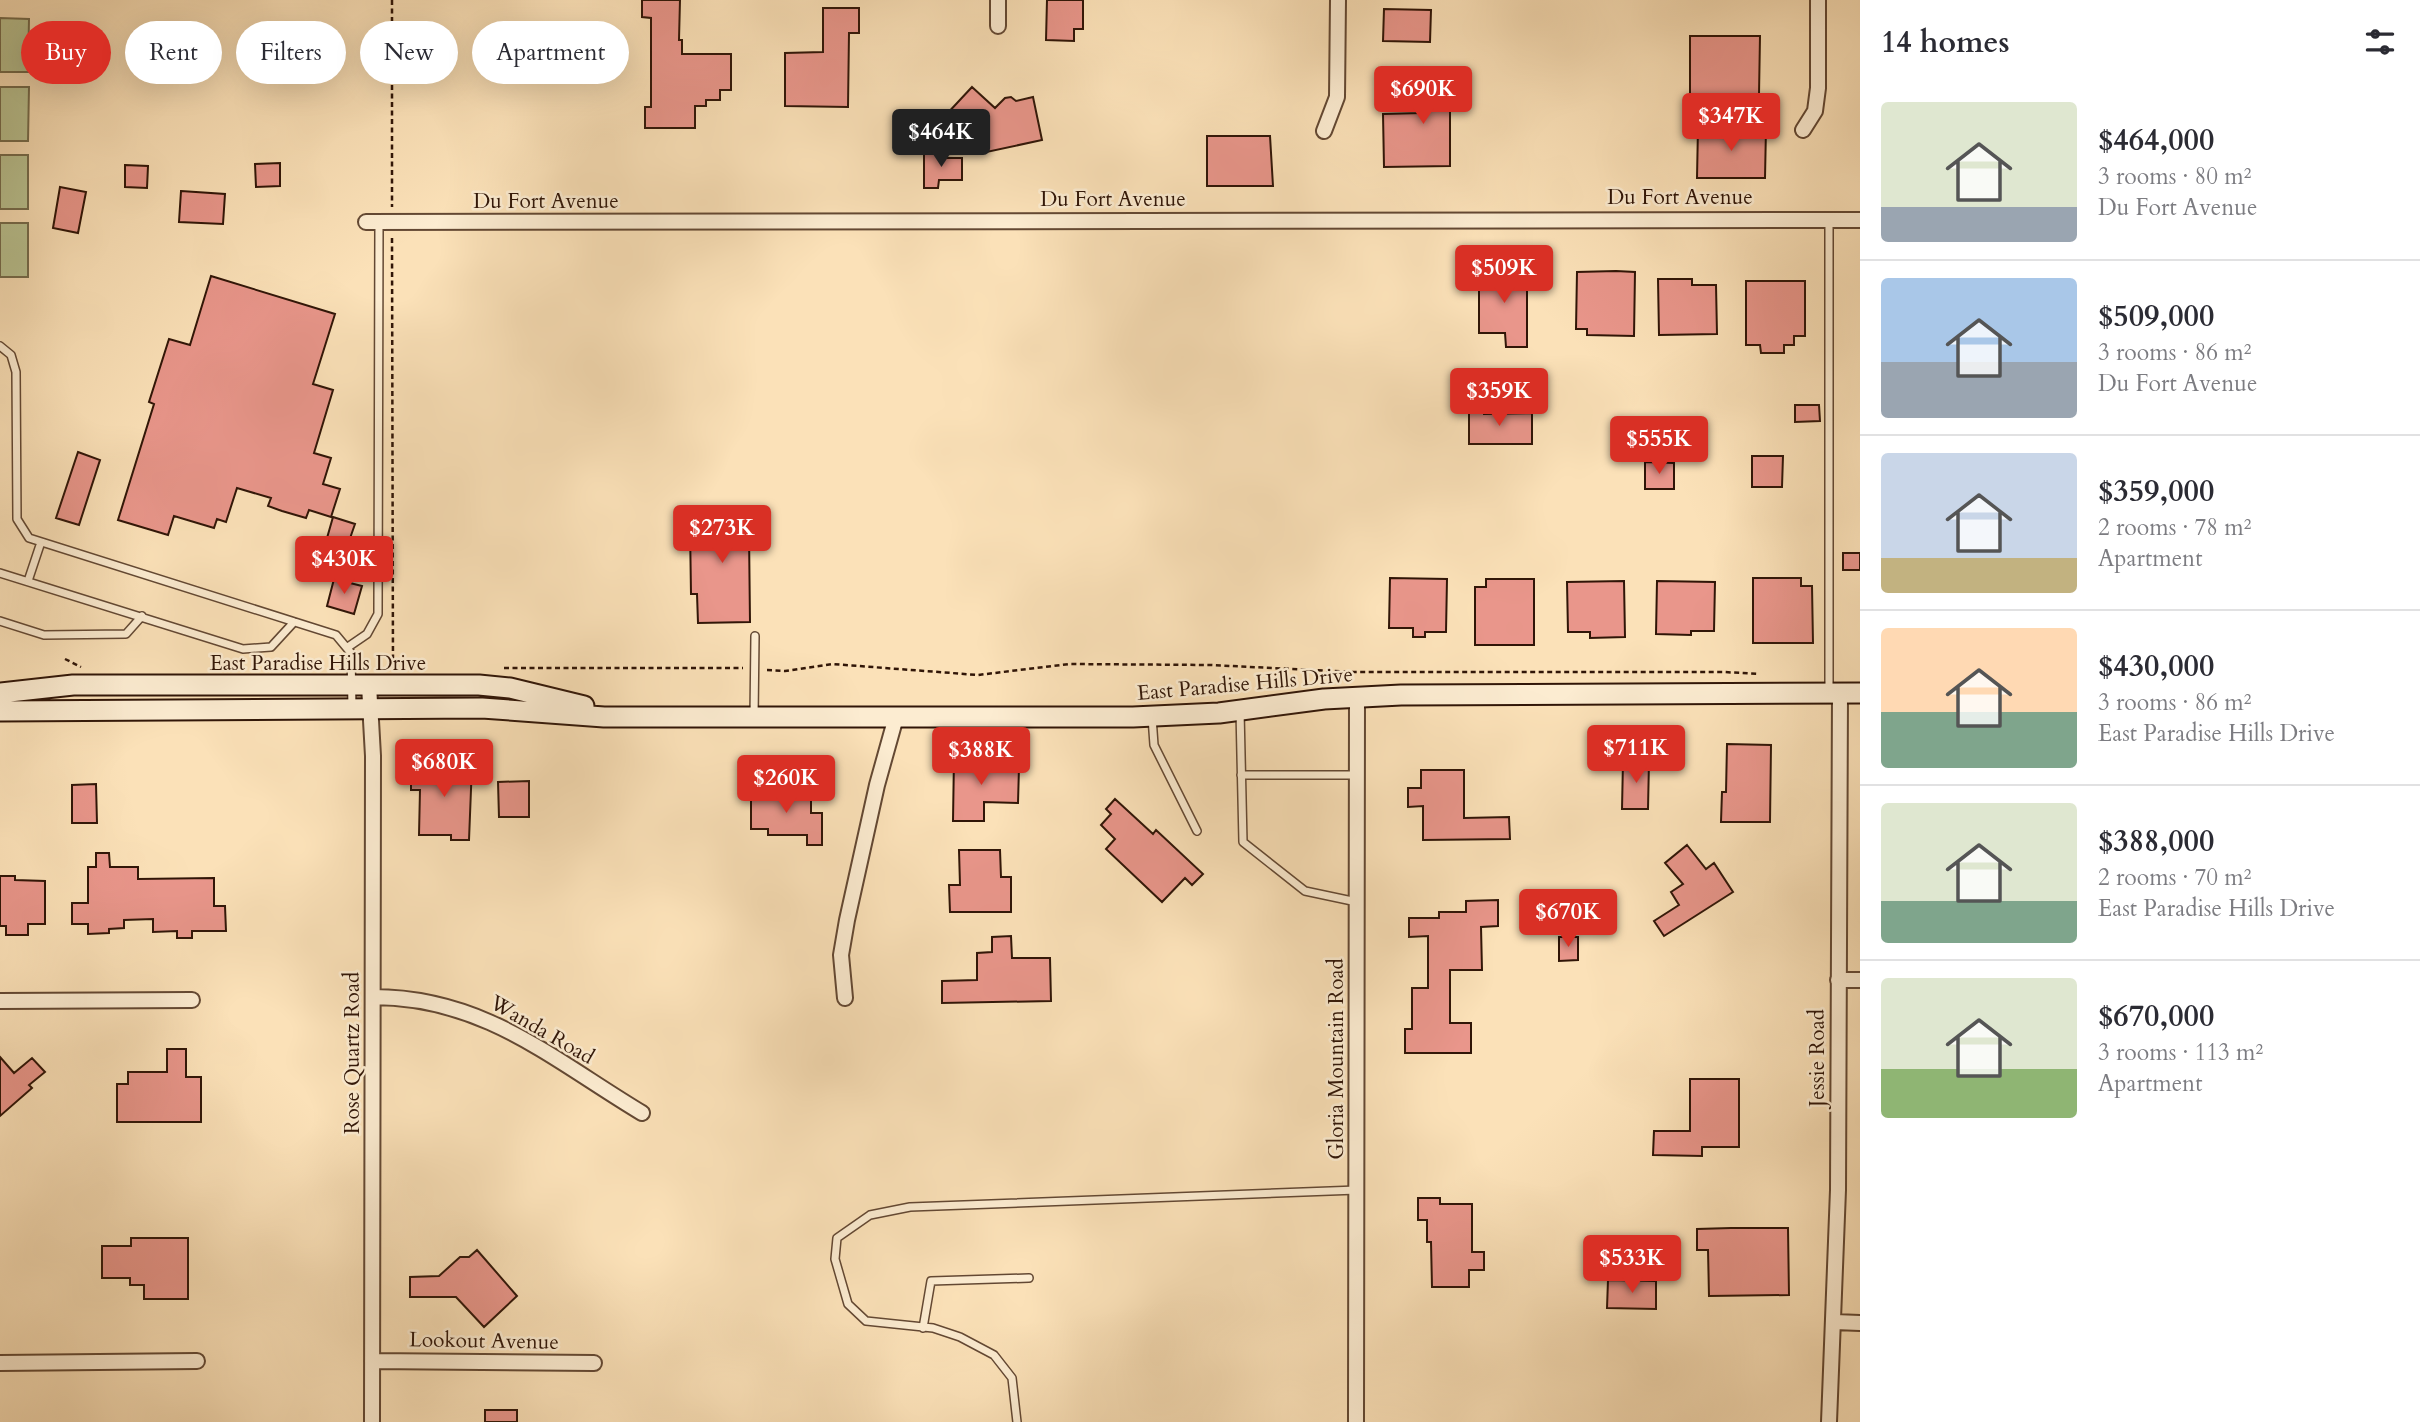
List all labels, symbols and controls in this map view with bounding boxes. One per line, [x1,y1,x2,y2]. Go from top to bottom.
chip: Buy [21,21,111,84]
chip: Rent [125,21,222,84]
chip: Filters [236,21,346,84]
chip: New [360,21,458,84]
chip: Apartment [472,21,629,84]
text: 14 homes [1881,22,2010,63]
icon: filters [2361,23,2399,61]
pin: $690K [1374,66,1472,126]
text: $690K [1390,73,1456,104]
pin: $347K [1682,94,1780,153]
text: $347K [1698,100,1764,131]
pin: $464K [892,110,990,169]
text: $464K [908,116,974,147]
text: $464,000 [2098,120,2214,161]
icon: home [1937,130,2021,214]
text: 3 rooms · 80 m² [2098,161,2251,192]
street label: Du Fort Avenue [1607,183,1753,212]
street label: Du Fort Avenue [1040,185,1186,214]
street label: Du Fort Avenue [473,187,619,216]
text: Du Fort Avenue [2098,192,2257,223]
pin: $509K [1455,246,1553,305]
text: $509K [1471,252,1537,283]
text: $509,000 [2098,296,2214,337]
icon: home [1937,306,2021,390]
text: 3 rooms · 86 m² [2098,337,2251,368]
pin: $359K [1450,368,1548,428]
text: Du Fort Avenue [2098,368,2257,399]
text: $359K [1466,375,1532,406]
pin: $555K [1610,416,1708,476]
text: $555K [1626,423,1692,454]
text: $359,000 [2098,471,2214,512]
icon: home [1937,481,2021,565]
pin: $273K [673,505,771,565]
text: $273K [689,512,755,543]
text: 2 rooms · 78 m² [2098,512,2251,543]
pin: $430K [295,536,393,596]
text: $430K [311,543,377,574]
text: Apartment [2098,543,2202,574]
text: $430,000 [2098,646,2214,687]
street label: East Paradise Hills Drive [210,649,426,678]
icon: home [1937,656,2021,740]
street label: East Paradise Hills Drive [1136,660,1354,708]
text: 3 rooms · 86 m² [2098,687,2251,718]
text: East Paradise Hills Drive [2098,718,2335,749]
pin: $711K [1587,726,1685,785]
pin: $388K [932,728,1030,787]
text: $711K [1603,732,1669,763]
text: $388K [948,734,1014,765]
pin: $680K [395,740,493,799]
text: $680K [411,746,477,777]
pin: $260K [737,756,835,815]
text: $260K [753,762,819,793]
text: $388,000 [2098,821,2214,862]
icon: home [1937,831,2021,915]
text: 2 rooms · 70 m² [2098,862,2251,893]
pin: $670K [1519,890,1617,949]
text: East Paradise Hills Drive [2098,893,2335,924]
text: $670K [1535,896,1601,927]
street label: Gloria Mountain Road [1322,958,1351,1160]
street label: Rose Quartz Road [338,972,367,1134]
street label: Wanda Road [484,988,600,1072]
text: $670,000 [2098,996,2214,1037]
icon: home [1937,1006,2021,1090]
street label: Jessie Road [1803,1009,1832,1110]
text: 3 rooms · 113 m² [2098,1037,2263,1068]
text: Apartment [2098,1068,2202,1099]
pin: $533K [1583,1236,1681,1295]
text: $533K [1599,1242,1665,1273]
street label: Lookout Avenue [409,1325,559,1357]

